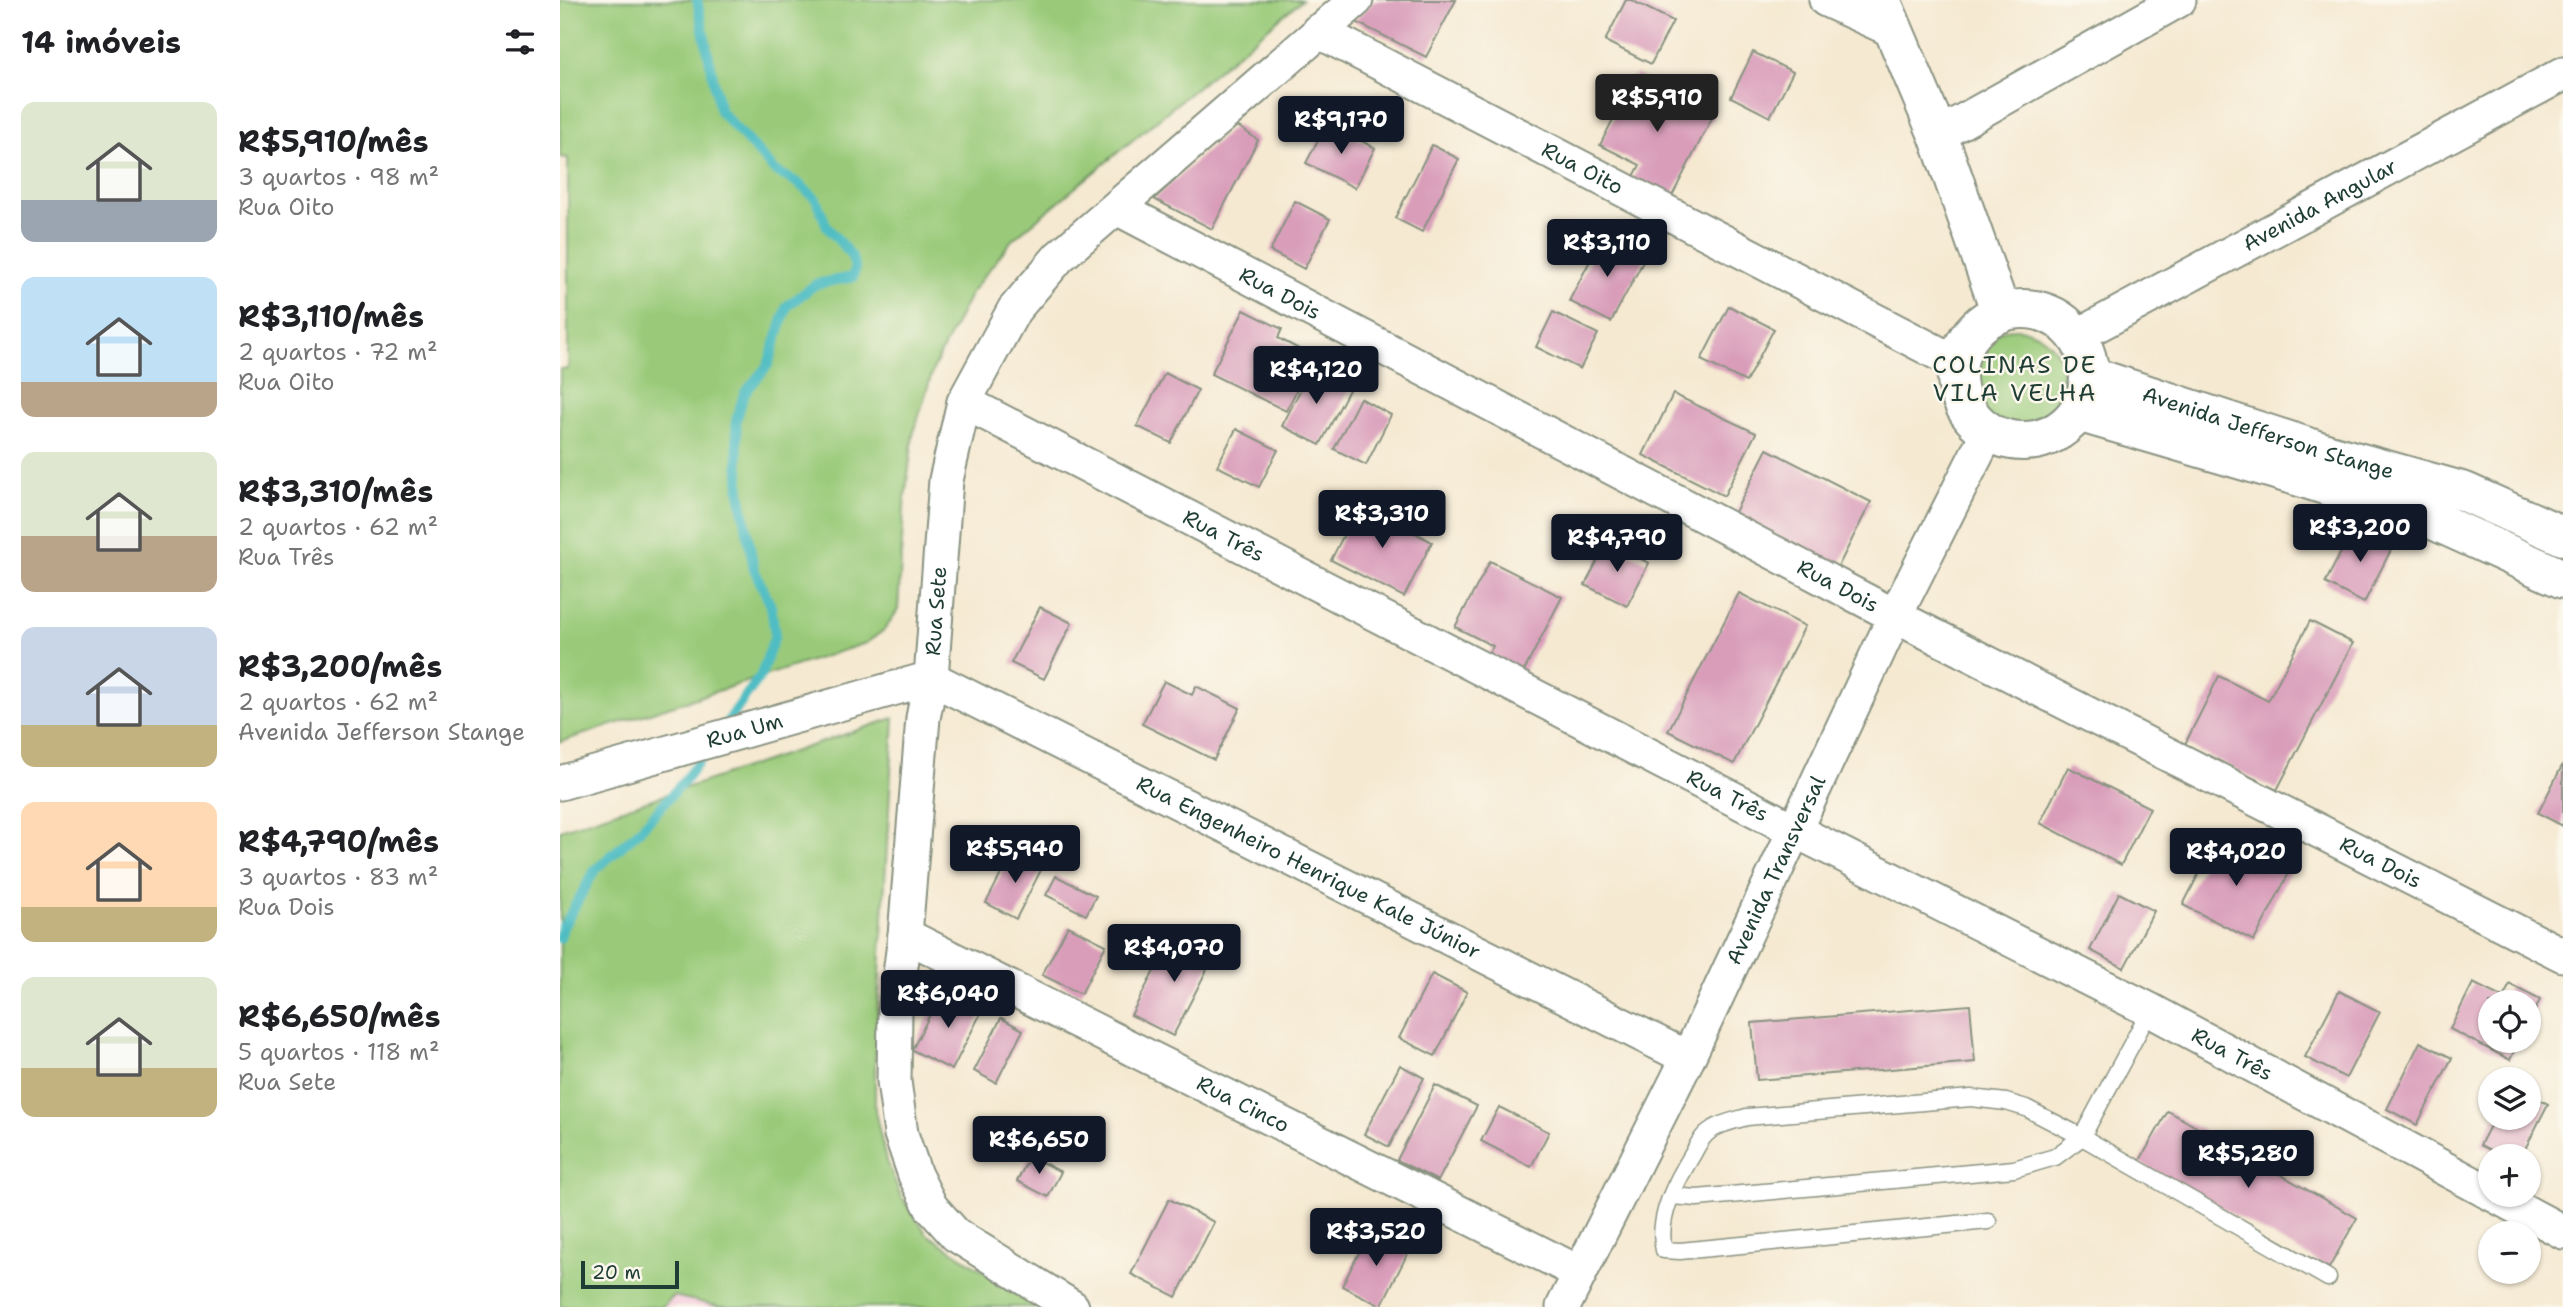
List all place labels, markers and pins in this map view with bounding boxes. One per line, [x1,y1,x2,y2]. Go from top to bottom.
pin: R$5,910 [1592,74,1722,134]
pin: R$9,170 [1276,96,1406,156]
pin: R$3,110 [1542,219,1672,279]
pin: R$4,120 [1251,346,1381,406]
pin: R$3,310 [1317,490,1447,550]
pin: R$3,200 [2295,504,2425,564]
pin: R$4,790 [1552,514,1682,574]
pin: R$5,940 [950,826,1080,885]
pin: R$4,020 [2171,828,2301,888]
pin: R$4,070 [1109,925,1239,984]
pin: R$6,040 [883,970,1013,1030]
pin: R$6,650 [974,1116,1104,1176]
pin: R$5,280 [2183,1130,2313,1190]
pin: R$3,520 [1311,1208,1441,1268]

